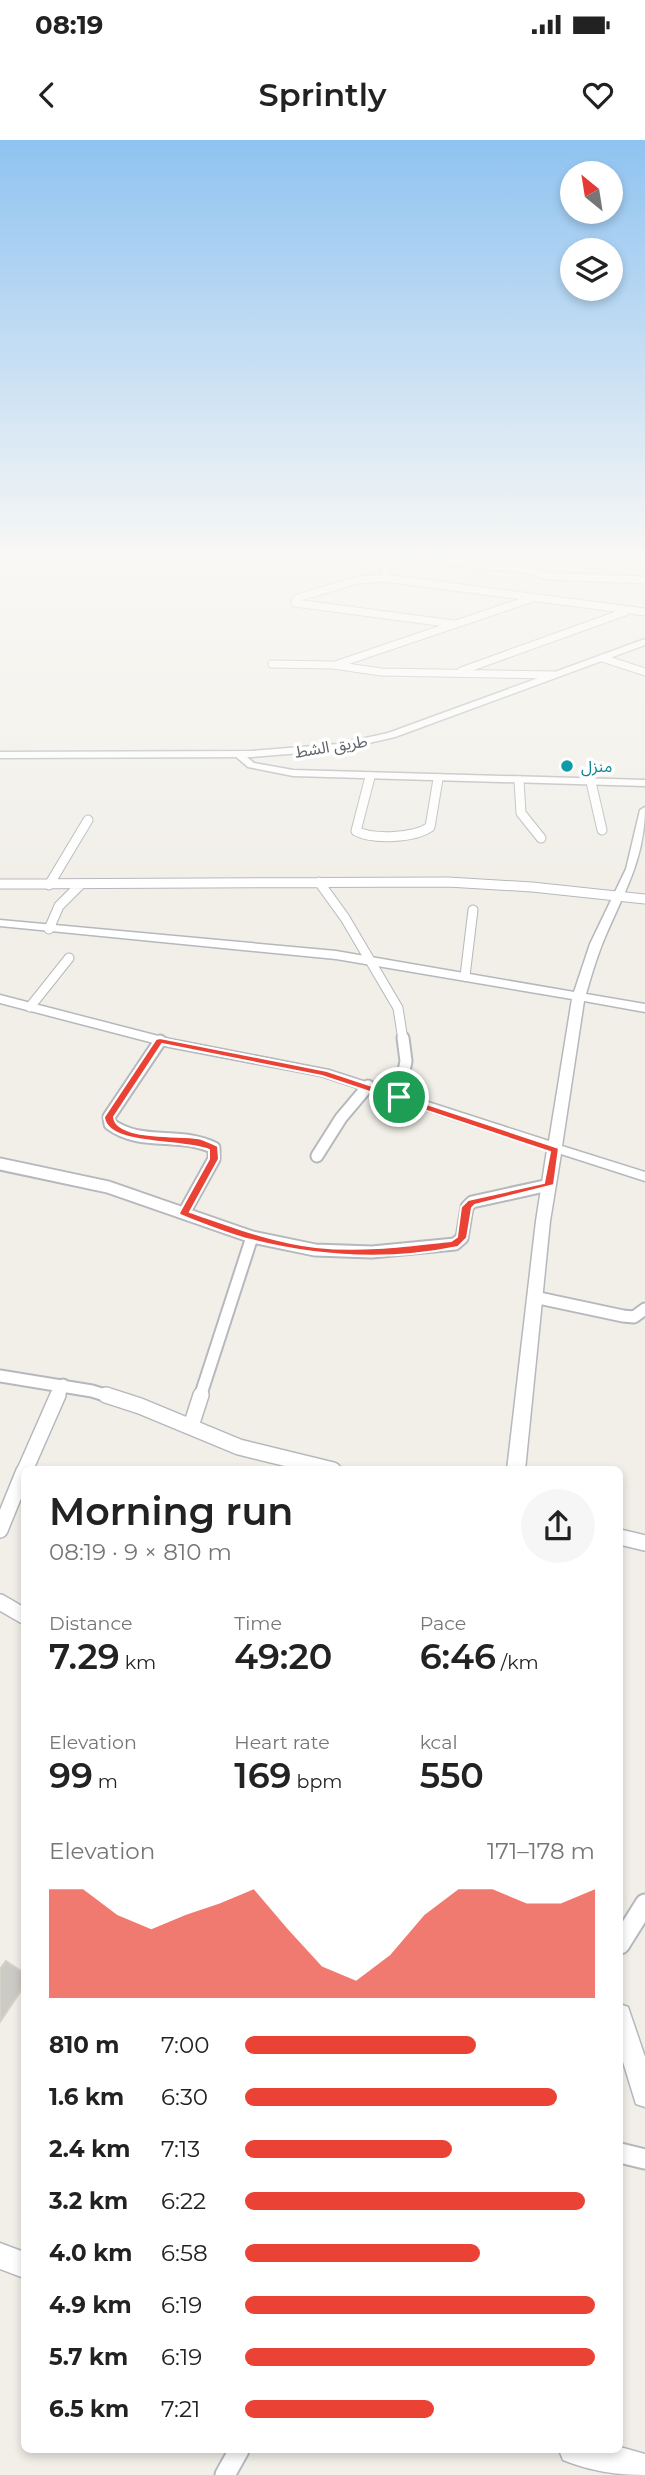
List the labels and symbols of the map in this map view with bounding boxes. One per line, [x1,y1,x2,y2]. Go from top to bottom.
north arrow [560,161,623,224]
street label: طريق الشط [293,731,369,763]
place label: منزل [581,757,612,777]
marker: منزل [559,758,575,774]
pin [369,1067,429,1127]

